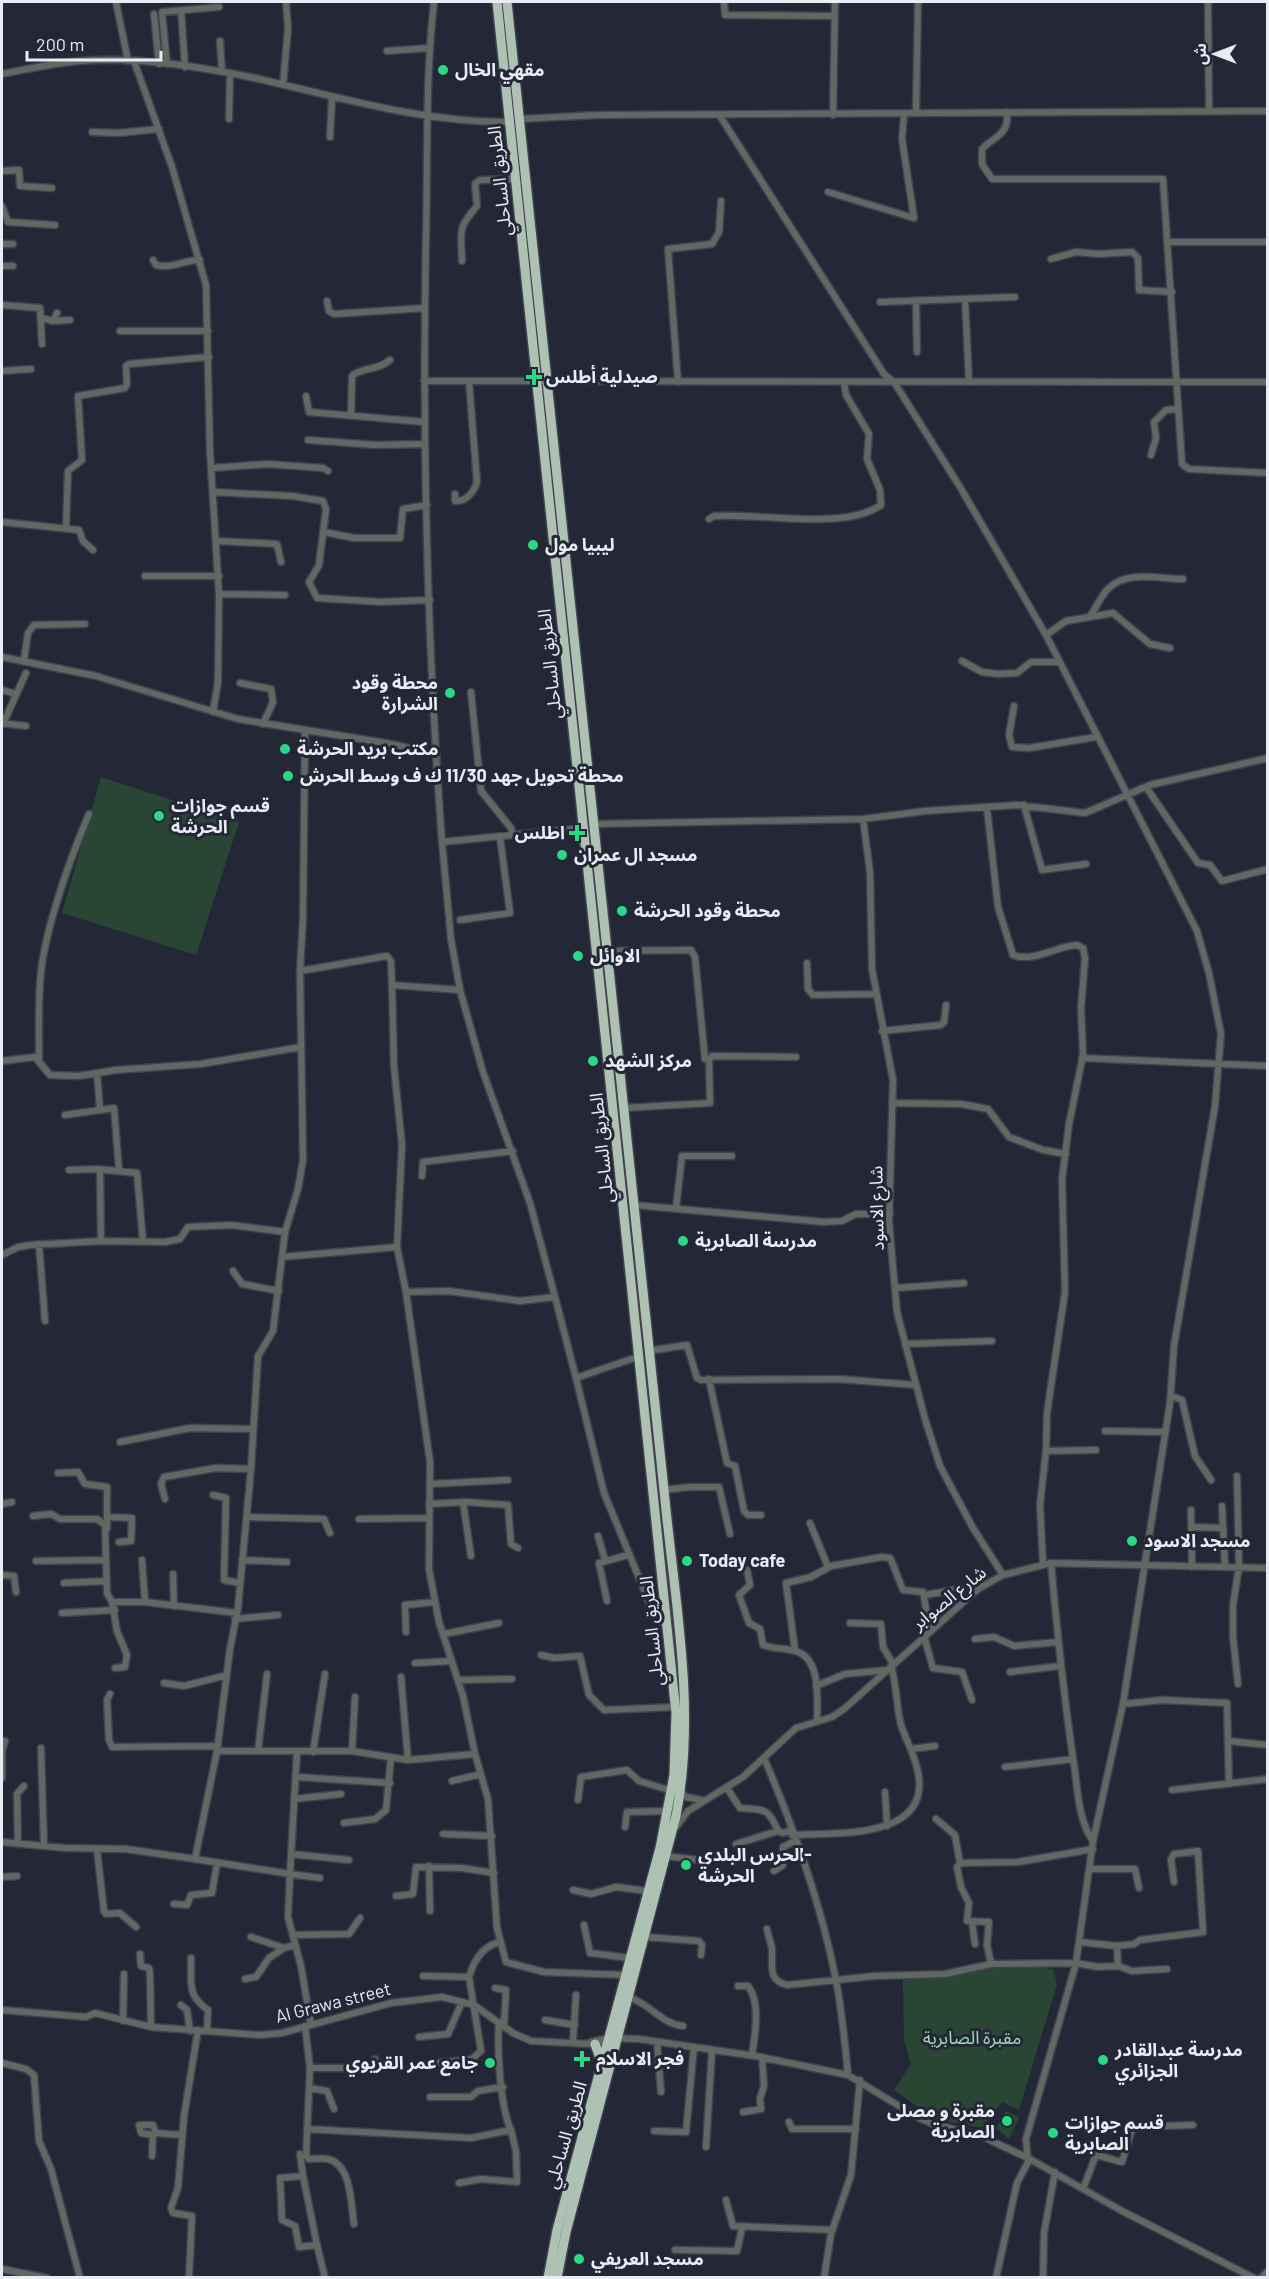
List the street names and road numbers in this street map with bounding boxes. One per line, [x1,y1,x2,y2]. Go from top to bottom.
street label: الطريق الساحلي [482,125,519,237]
street label: الطريق الساحلي [532,608,569,720]
street label: الطريق الساحلي [584,1092,621,1204]
street label: شارع الاسود [864,1165,892,1251]
street label: شارع الصوابر [906,1561,993,1638]
street label: الطريق الساحلي [634,1575,671,1687]
street label: Al Grawa street [273,1977,393,2027]
street label: الطريق الساحلي [539,2079,594,2192]

